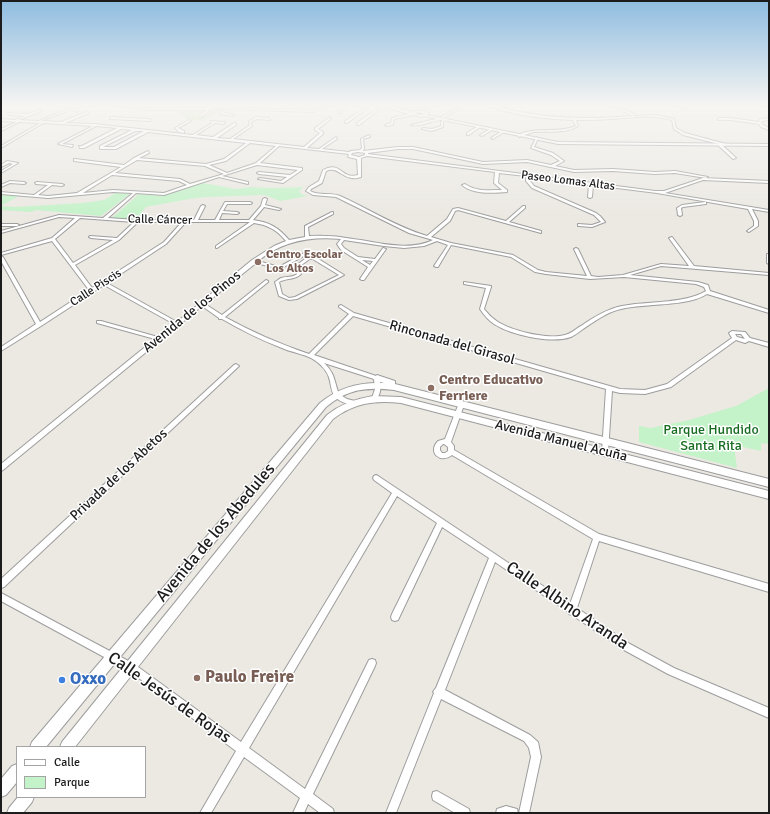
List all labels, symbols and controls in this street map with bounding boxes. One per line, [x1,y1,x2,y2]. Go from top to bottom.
street label: Paseo Lomas Altas [520,168,616,194]
street label: Calle Cáncer [128,212,192,228]
place label: Centro Escolar Los Altos [266,248,343,276]
marker: Centro Escolar Los Altos [253,257,263,267]
street label: Calle Piscis [68,266,124,310]
street label: Avenida de los Pinos [140,267,244,357]
street label: Rinconada del Girasol [387,317,517,369]
place label: Centro Educativo Ferriere [439,372,543,404]
marker: Centro Educativo Ferriere [426,383,436,393]
street label: Avenida Manuel Acuña [493,416,629,466]
park label: Parque Hundido Santa Rita [663,422,759,454]
street label: Privada de los Abetos [67,426,171,524]
street label: Avenida de los Abedules [152,460,280,606]
street label: Calle Albino Aranda [502,557,632,655]
street label: Calle Jesús de Rojas [104,648,234,748]
place label: Paulo Freire [205,668,294,688]
place label: Oxxo [70,670,106,690]
marker: Paulo Freire [192,673,202,683]
marker: Oxxo [57,675,67,685]
legend [16,746,146,798]
text: Calle [54,755,80,770]
text: Parque [54,775,90,790]

